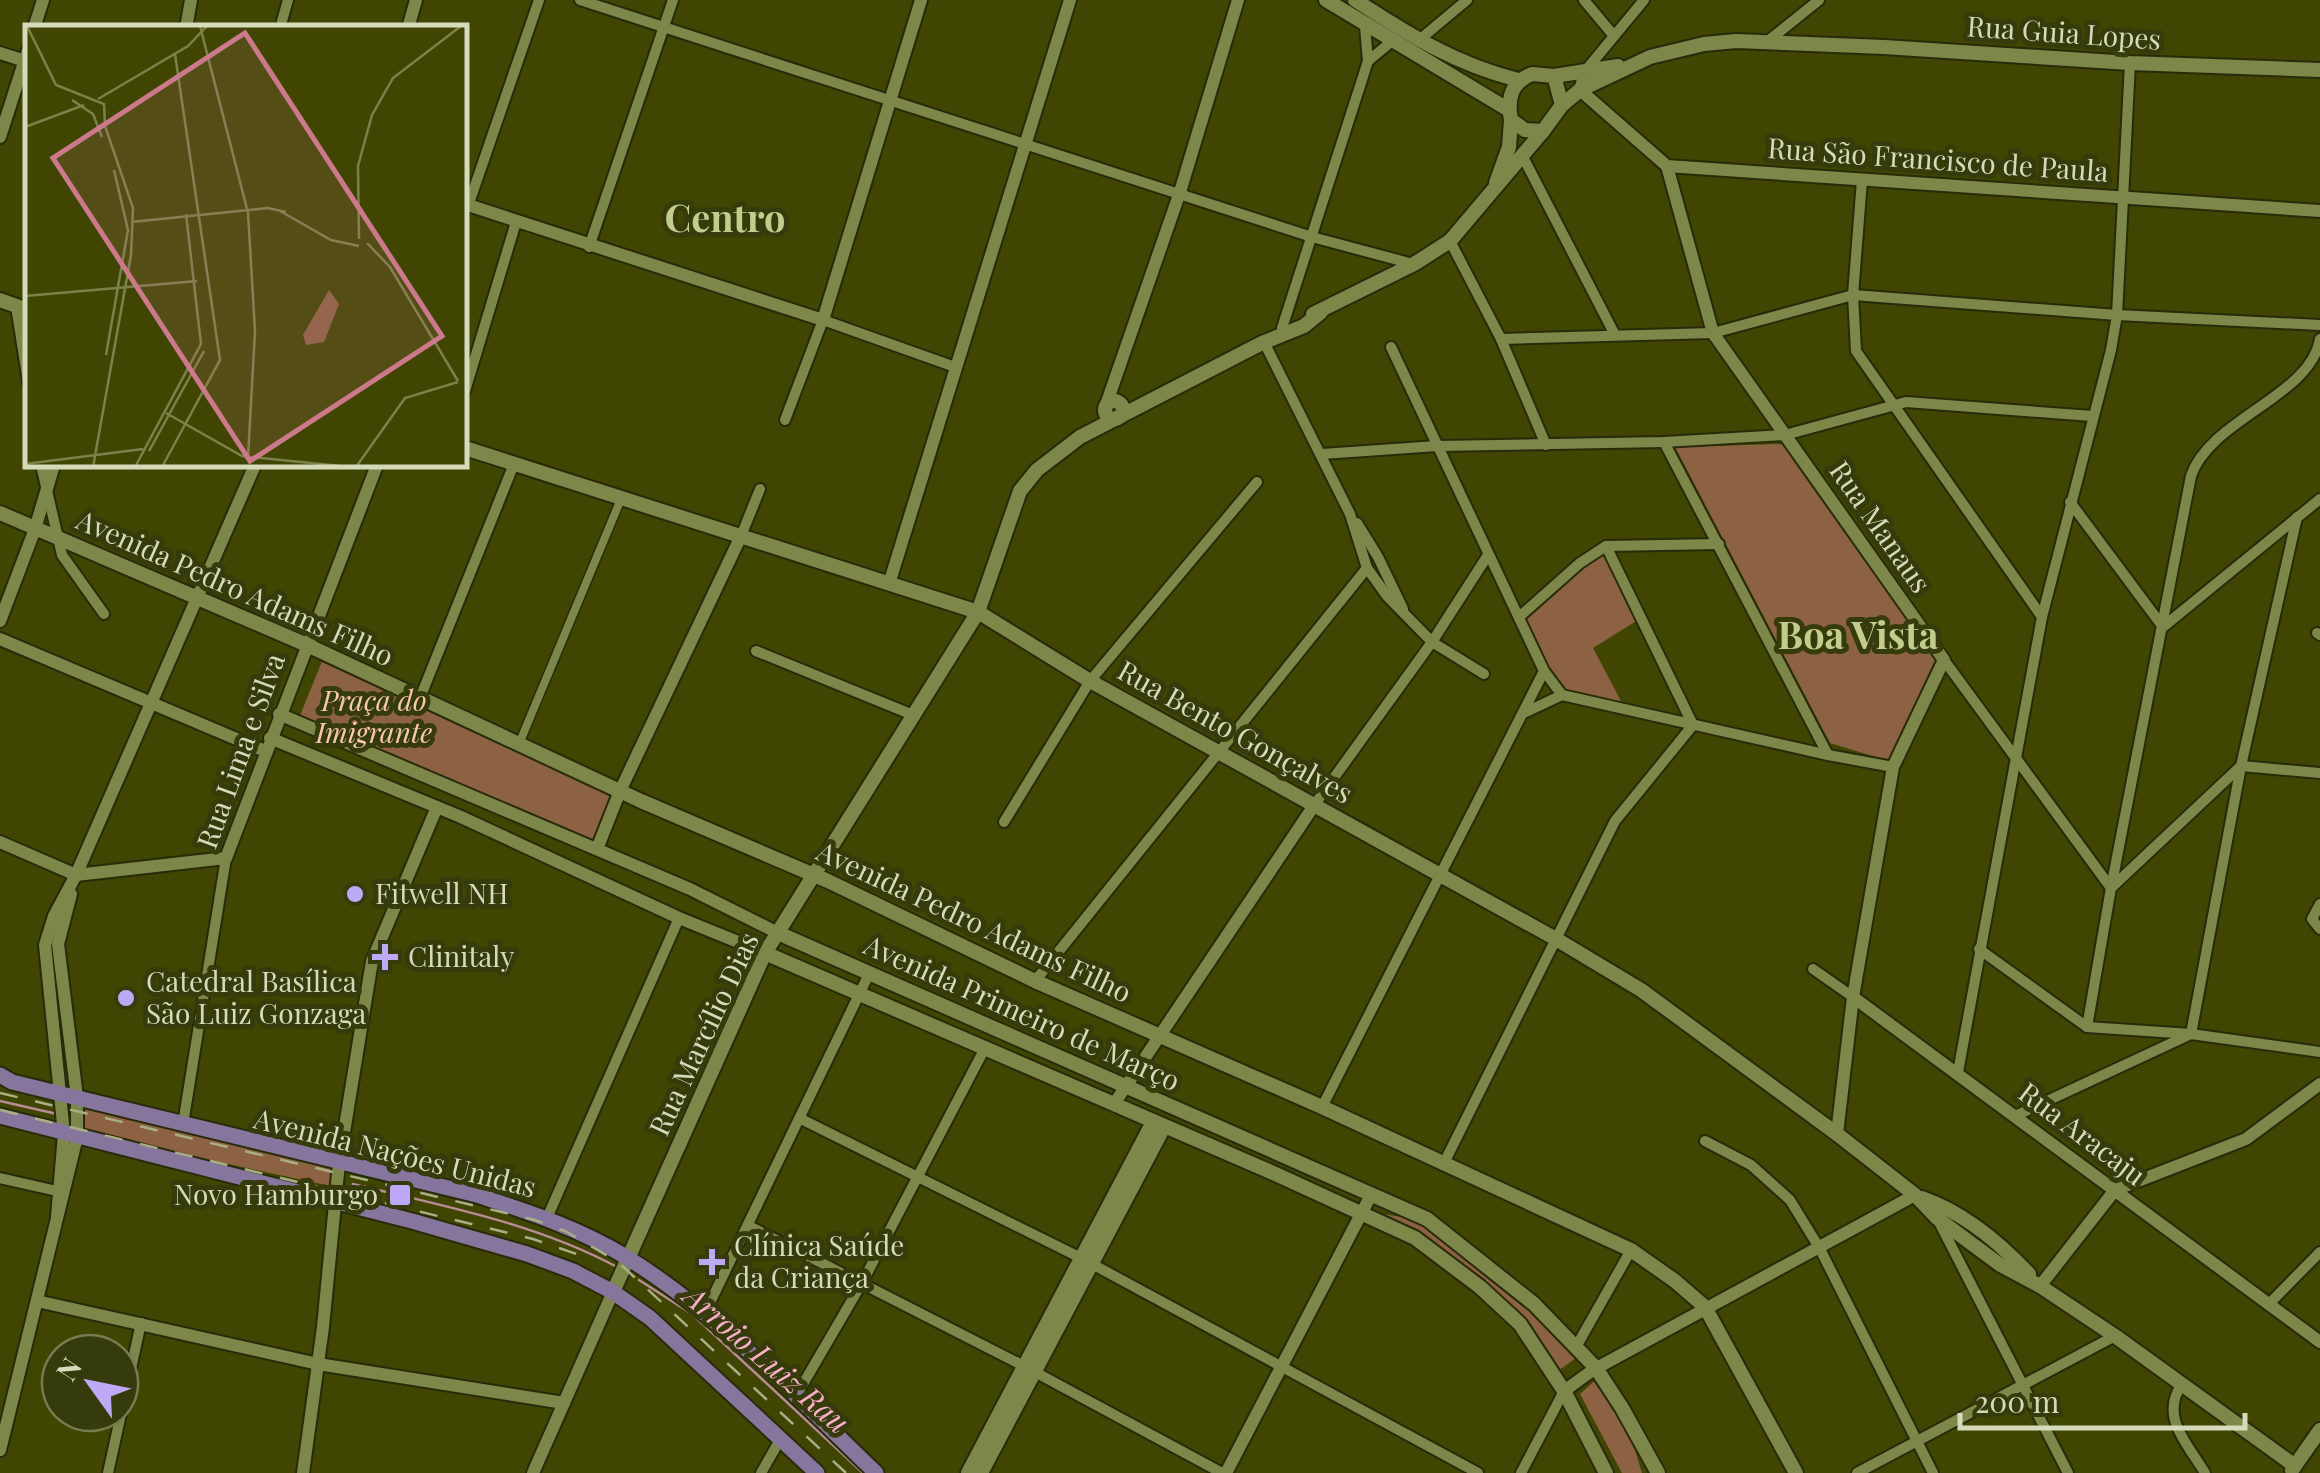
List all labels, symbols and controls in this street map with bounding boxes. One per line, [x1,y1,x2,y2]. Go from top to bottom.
street label: Rua Guia Lopes [1966,6,2162,57]
inset map [25,25,468,468]
street label: Rua São Francisco de Paula [1767,128,2110,189]
district label: Centro [664,191,786,242]
street label: Rua Manaus [1822,453,1940,599]
street label: Avenida Pedro Adams Filho [71,500,400,673]
district label: Boa Vista [1778,608,1939,659]
street label: Rua Lima e Silva [187,648,292,853]
street label: Rua Bento Gonçalves [1112,651,1360,811]
park label: Praça do Imigrante [315,681,432,750]
street label: Avenida Pedro Adams Filho [810,831,1138,1010]
place label: Fitwell NH [375,874,508,911]
marker: Fitwell NH [344,883,366,905]
street label: Avenida Primeiro de Março [858,925,1186,1098]
street label: Rua Marcílio Dias [639,926,766,1141]
place label: Clinitaly [408,937,514,974]
marker: Clinitaly [372,944,398,970]
place label: Catedral Basílica São Luiz Gonzaga [146,962,366,1031]
marker: Catedral Basílica São Luiz Gonzaga [115,987,137,1009]
street label: Rua Aracaju [2012,1073,2154,1193]
street label: Avenida Nações Unidas [250,1098,540,1204]
place label: Novo Hamburgo [174,1175,378,1212]
marker: Novo Hamburgo [387,1182,413,1208]
place label: Clínica Saúde da Criança [734,1226,904,1295]
marker: Clínica Saúde da Criança [699,1249,725,1275]
water label: Arroio Luiz Rau [674,1274,859,1441]
north arrow [40,1333,140,1433]
text: N [47,1350,89,1387]
scale bar [1960,1368,2245,1430]
text: 200 m [1975,1381,2060,1421]

